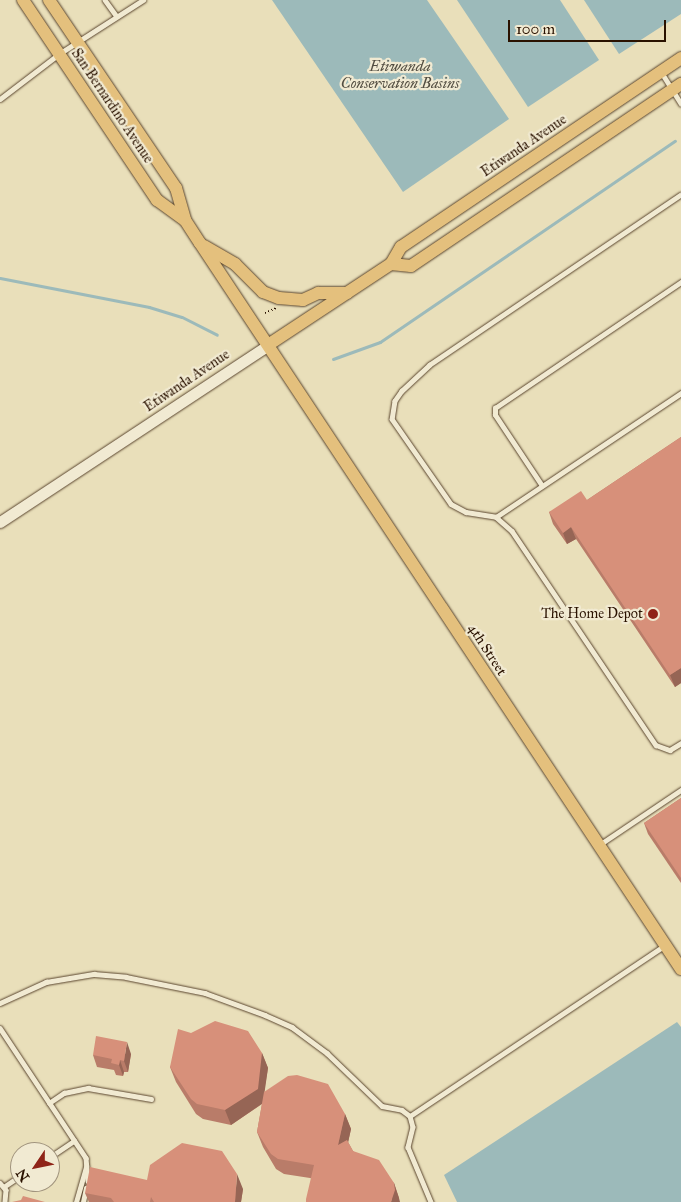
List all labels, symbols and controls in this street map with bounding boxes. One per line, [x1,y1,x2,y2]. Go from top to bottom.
scale bar [511,10,668,42]
text: 100 m [516,20,555,38]
street label: San Bernardino Avenue [68,46,156,166]
water label: Etiwanda Conservation Basins [341,57,459,92]
street label: Etiwanda Avenue [478,111,570,181]
street label: Etiwanda Avenue [141,346,233,416]
place label: The Home Depot [541,606,643,622]
marker: The Home Depot [647,608,659,620]
street label: 4th Street [464,621,510,679]
north arrow [10,1142,60,1192]
text: N [13,1165,33,1185]

